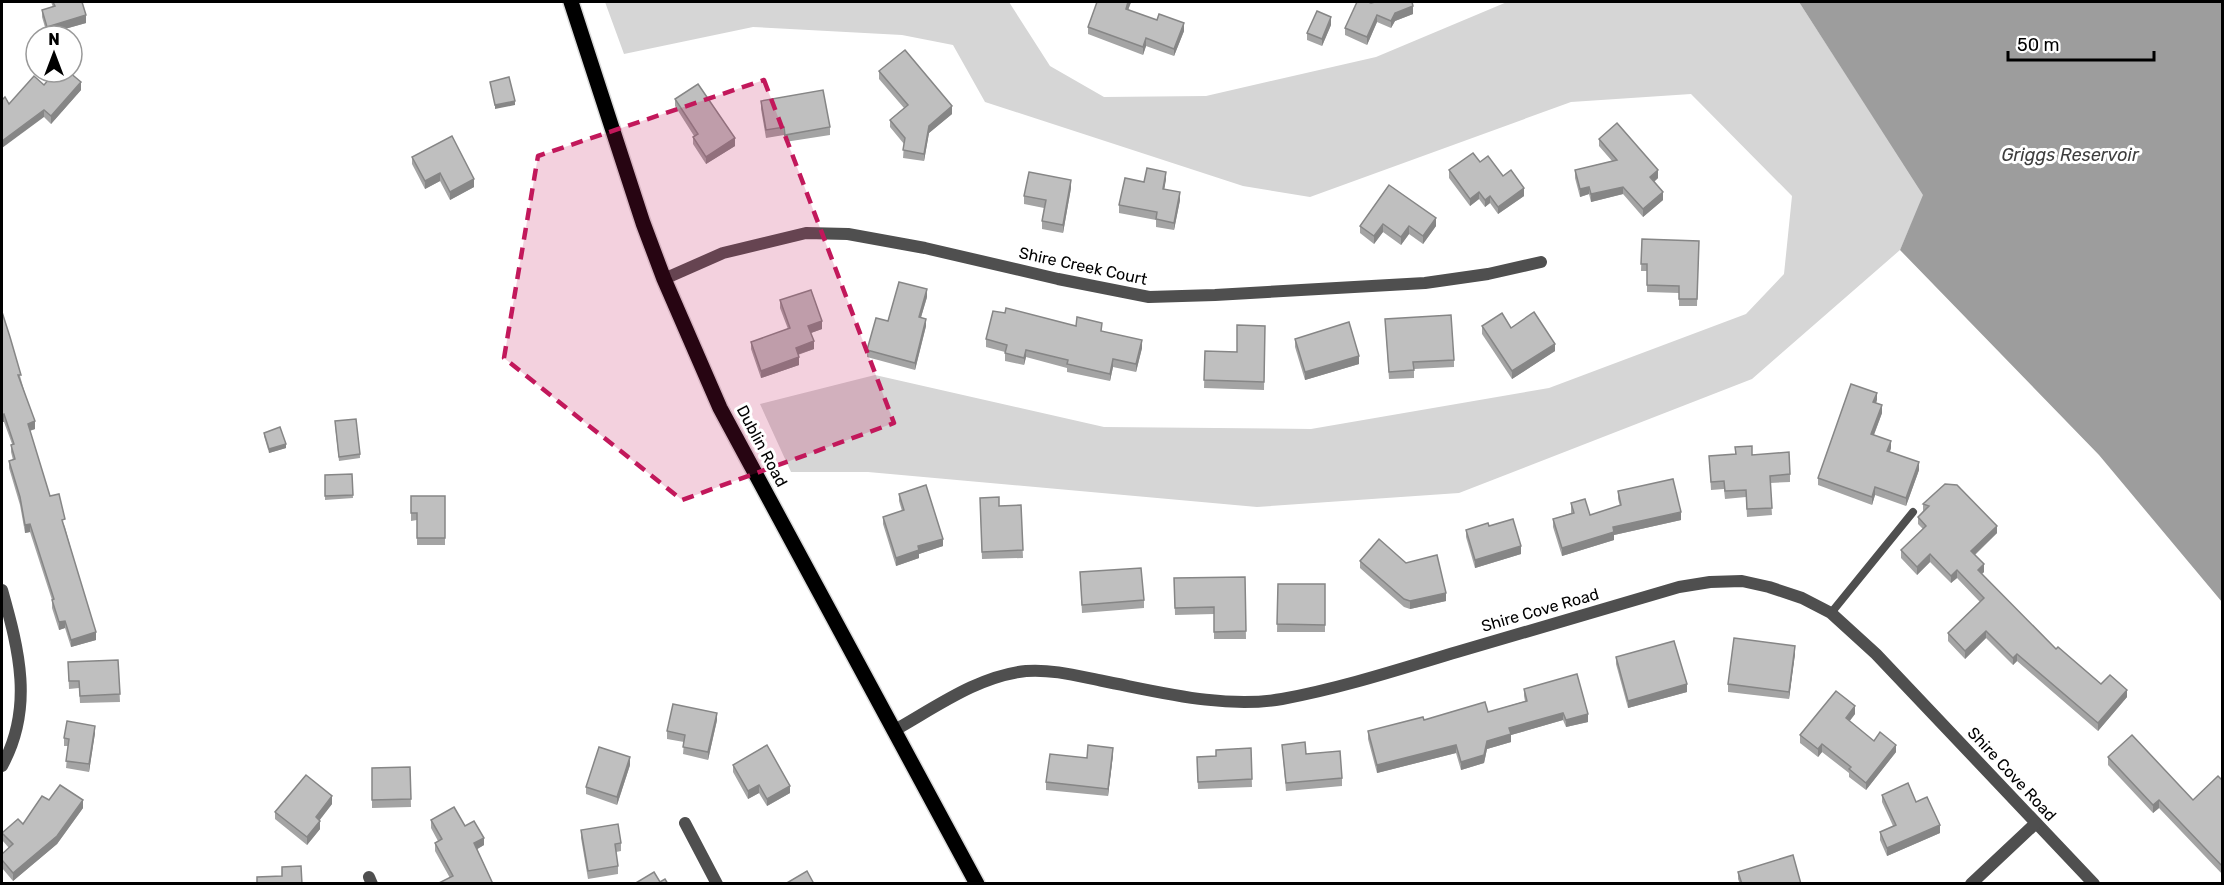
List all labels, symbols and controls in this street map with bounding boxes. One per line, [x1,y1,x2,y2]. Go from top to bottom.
north arrow [24,24,84,84]
scale bar [2008,24,2154,62]
text: N [48,30,60,49]
text: 50 m [2017,34,2060,56]
water label: Griggs Reservoir [2001,144,2140,166]
street label: Shire Creek Court [1017,243,1149,289]
street label: Dublin Road [733,402,791,490]
street label: Shire Cove Road [1479,584,1601,636]
street label: Shire Cove Road [1964,723,2060,825]

